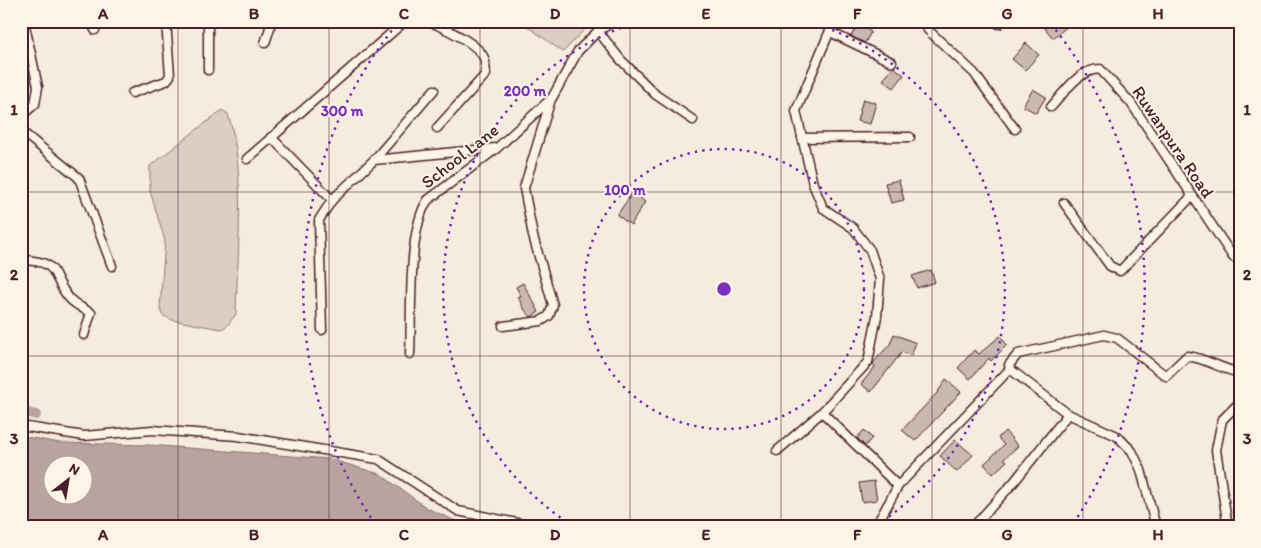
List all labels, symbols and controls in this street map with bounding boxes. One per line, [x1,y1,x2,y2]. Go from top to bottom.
text: A [97,4,109,23]
text: B [249,4,260,23]
text: C [399,4,410,23]
text: D [550,4,561,23]
text: E [702,4,711,23]
text: F [853,4,862,23]
text: G [1001,4,1013,23]
text: H [1152,4,1164,23]
text: 200 m [504,82,547,100]
street label: Ruwanpura Road [1127,82,1219,203]
text: 1 [10,100,18,119]
text: 1 [1243,100,1251,119]
text: 300 m [321,102,364,120]
street label: School Lane [417,119,503,193]
text: 100 m [604,181,646,199]
text: 2 [10,265,19,284]
text: 2 [1243,265,1252,284]
centre of rings [715,280,733,298]
text: 3 [10,429,19,448]
text: 3 [1243,429,1252,448]
north arrow [42,456,92,506]
text: N [66,460,83,479]
text: A [97,525,109,544]
text: B [249,525,260,544]
text: C [399,525,410,544]
text: D [550,525,561,544]
text: E [702,525,711,544]
text: F [853,525,862,544]
text: G [1001,525,1013,544]
text: H [1152,525,1164,544]

